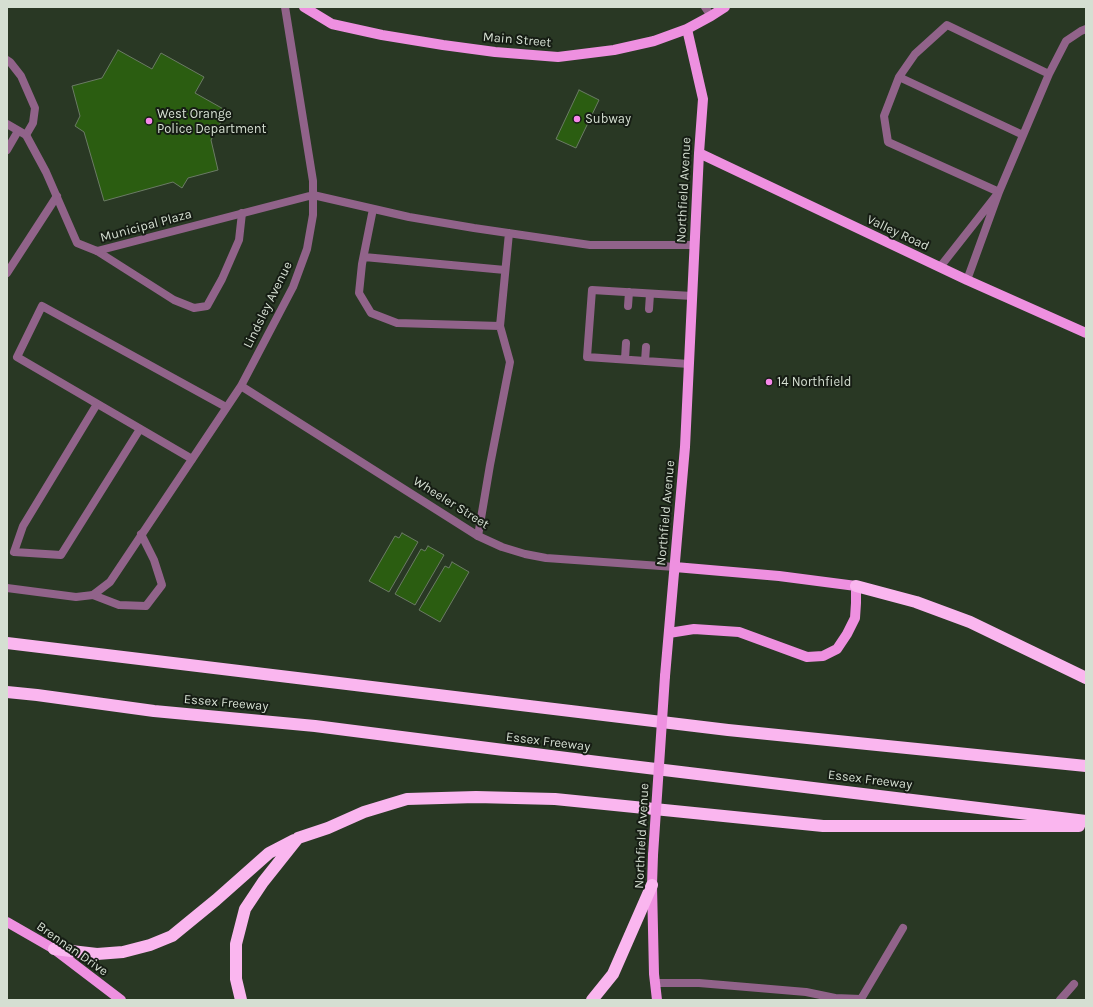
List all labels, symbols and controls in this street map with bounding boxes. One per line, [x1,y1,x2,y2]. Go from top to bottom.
street label: Main Street [482,29,552,51]
place label: West Orange Police Department [157,106,266,137]
place label: Subway [585,111,631,127]
marker: Subway [572,114,582,124]
marker: West Orange Police Department [144,116,154,126]
street label: Northfield Avenue [673,137,695,243]
street label: Municipal Plaza [99,206,193,246]
street label: Valley Road [864,212,932,254]
street label: Lindsley Avenue [240,259,296,351]
place label: 14 Northfield [777,374,851,390]
marker: 14 Northfield [764,377,774,387]
street label: Northfield Avenue [654,460,678,566]
street label: Wheeler Street [410,473,492,533]
street label: Essex Freeway [183,692,269,714]
street label: Essex Freeway [505,729,591,755]
street label: Essex Freeway [827,767,913,793]
street label: Northfield Avenue [631,783,653,889]
street label: Brennan Drive [33,919,111,979]

